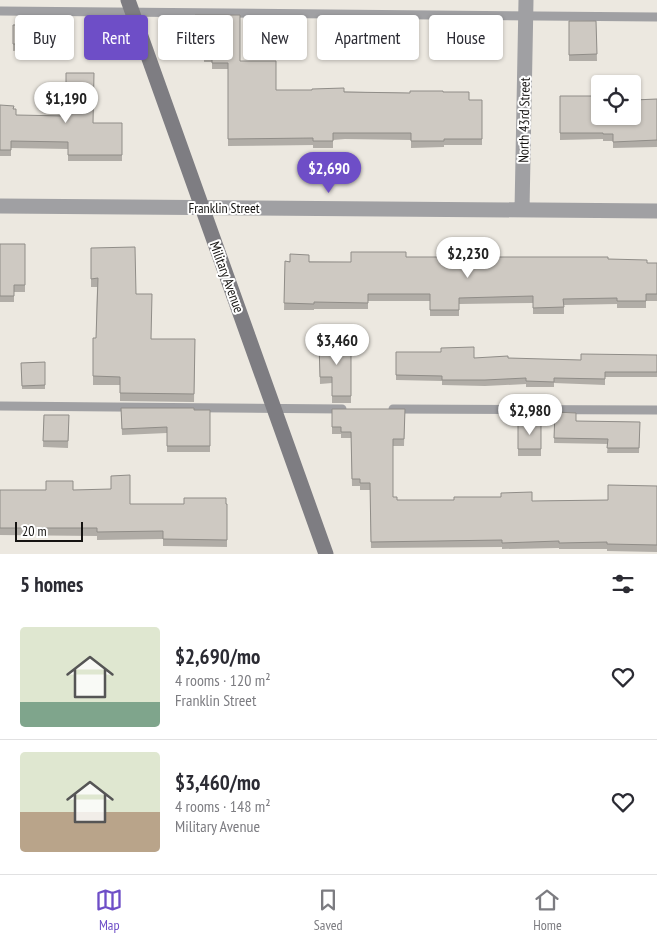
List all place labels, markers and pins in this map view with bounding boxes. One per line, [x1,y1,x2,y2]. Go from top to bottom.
pin: $1,190 [25,82,107,124]
pin: $2,690 [288,152,370,194]
pin: $2,230 [427,236,509,279]
pin: $3,460 [296,324,378,366]
pin: $2,980 [489,394,571,436]

